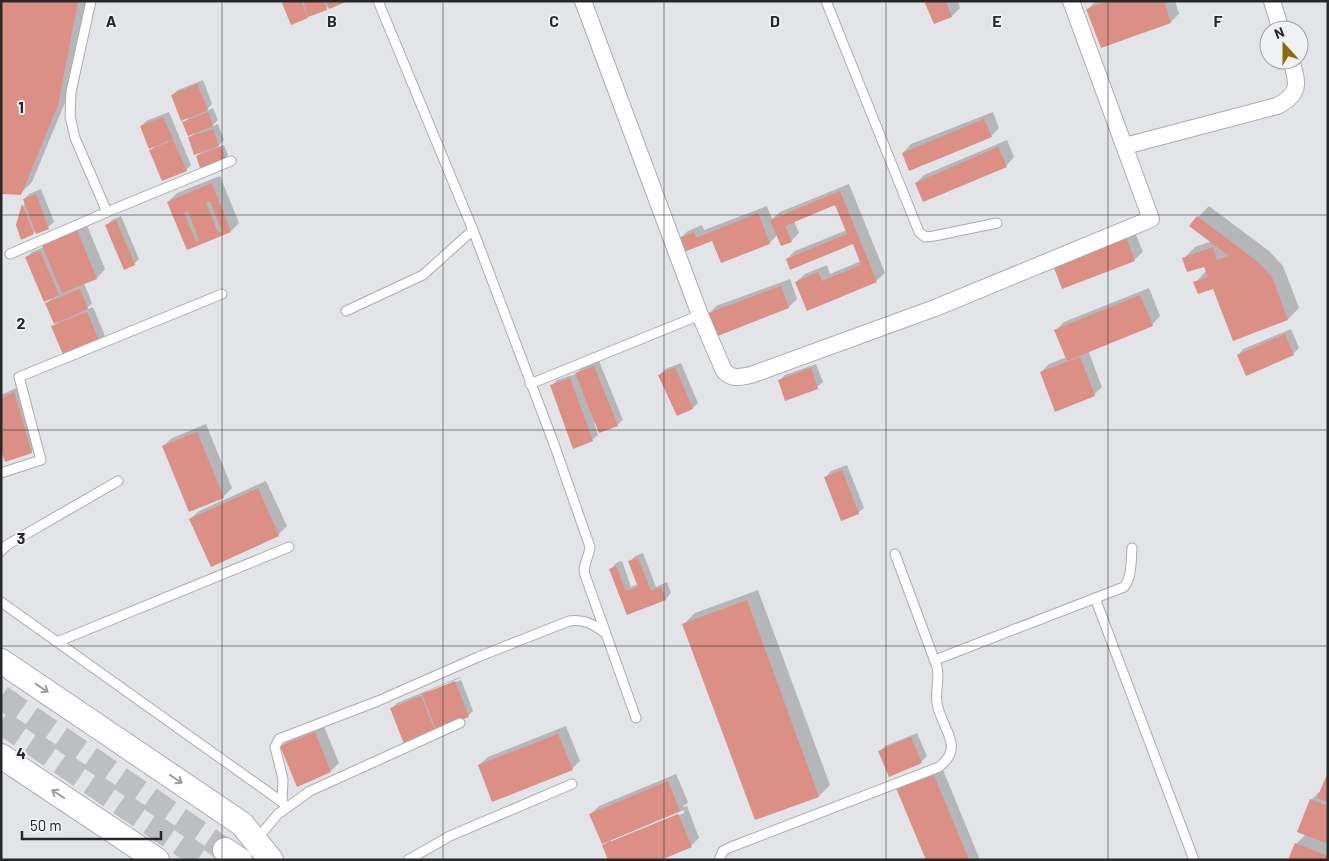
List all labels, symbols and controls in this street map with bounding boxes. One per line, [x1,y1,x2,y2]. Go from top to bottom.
text: A [106,11,117,30]
text: B [327,11,337,30]
text: C [549,11,559,30]
text: D [770,11,780,30]
text: E [992,11,1002,30]
text: F [1214,11,1223,30]
north arrow [1259,20,1309,70]
text: N [1272,23,1287,42]
text: 1 [18,97,24,116]
text: 2 [17,313,26,332]
text: 3 [17,528,25,547]
one-way arrow [34,683,48,693]
text: 4 [16,743,26,762]
one-way arrow [169,774,183,785]
one-way arrow [52,789,66,799]
scale bar [22,808,161,840]
text: 50 m [30,816,62,834]

